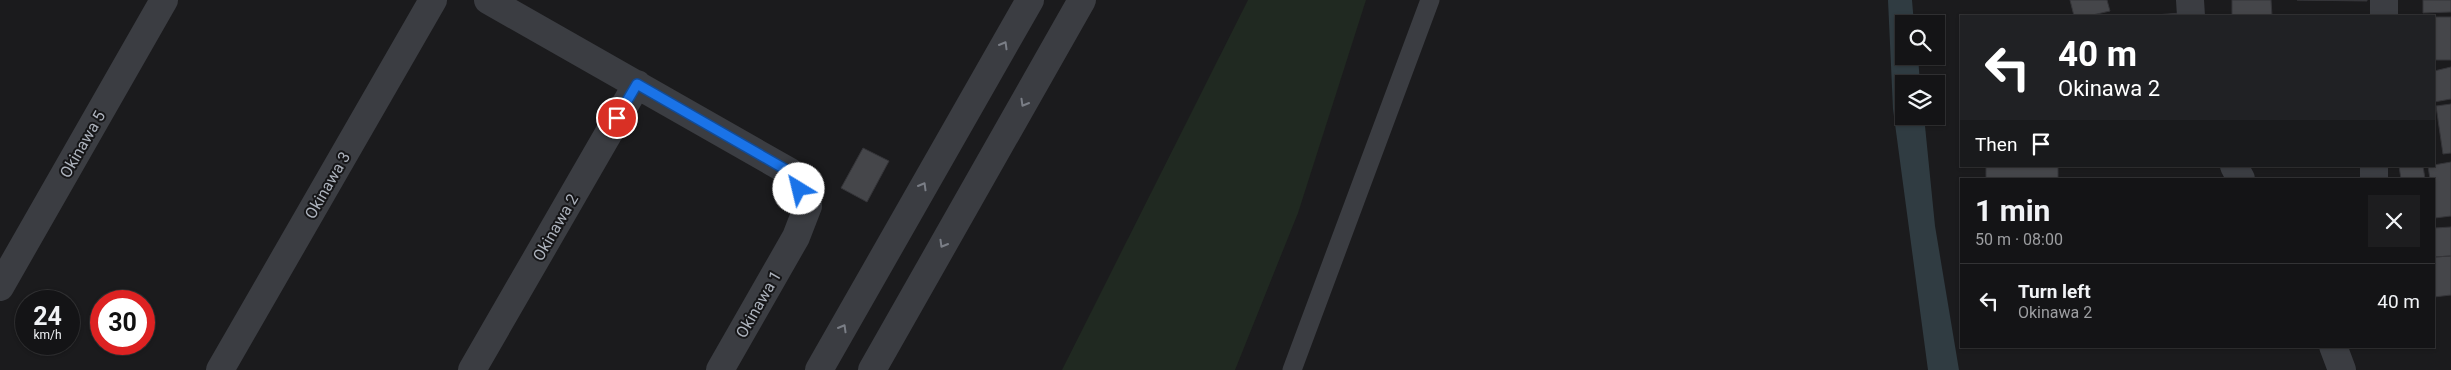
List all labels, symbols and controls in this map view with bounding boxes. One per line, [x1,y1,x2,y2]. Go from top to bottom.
map controls [1895,15,1945,125]
button: search [1895,15,1945,65]
text: 40 m [2058,34,2137,75]
icon: left [1975,35,2040,100]
one-way arrow [998,42,1008,51]
button: layers [1895,75,1945,125]
text: Okinawa 2 [2058,76,2160,101]
pin [596,97,638,139]
one-way arrow [1020,98,1030,107]
icon: arrive [603,104,631,132]
street label: Okinawa 5 [56,107,109,181]
icon: arrive [2027,130,2055,158]
text: Then [1975,133,2017,156]
street label: Okinawa 3 [301,148,354,222]
position arrow [772,162,824,214]
one-way arrow [917,183,927,192]
street label: Okinawa 2 [529,190,582,264]
text: 1 min [1975,193,2050,228]
button: close [2368,195,2420,247]
text: 50 m · 08:00 [1975,230,2063,249]
one-way arrow [939,239,949,248]
street label: Okinawa 1 [732,267,785,341]
text: Turn left [2018,280,2091,303]
icon: left [1975,287,2003,315]
speed limit sign: 30 [90,290,155,355]
text: 40 m [2377,290,2420,313]
text: 24 [33,302,62,331]
text: Okinawa 2 [2018,303,2092,322]
one-way arrow [837,324,847,333]
text: km/h [33,328,62,342]

